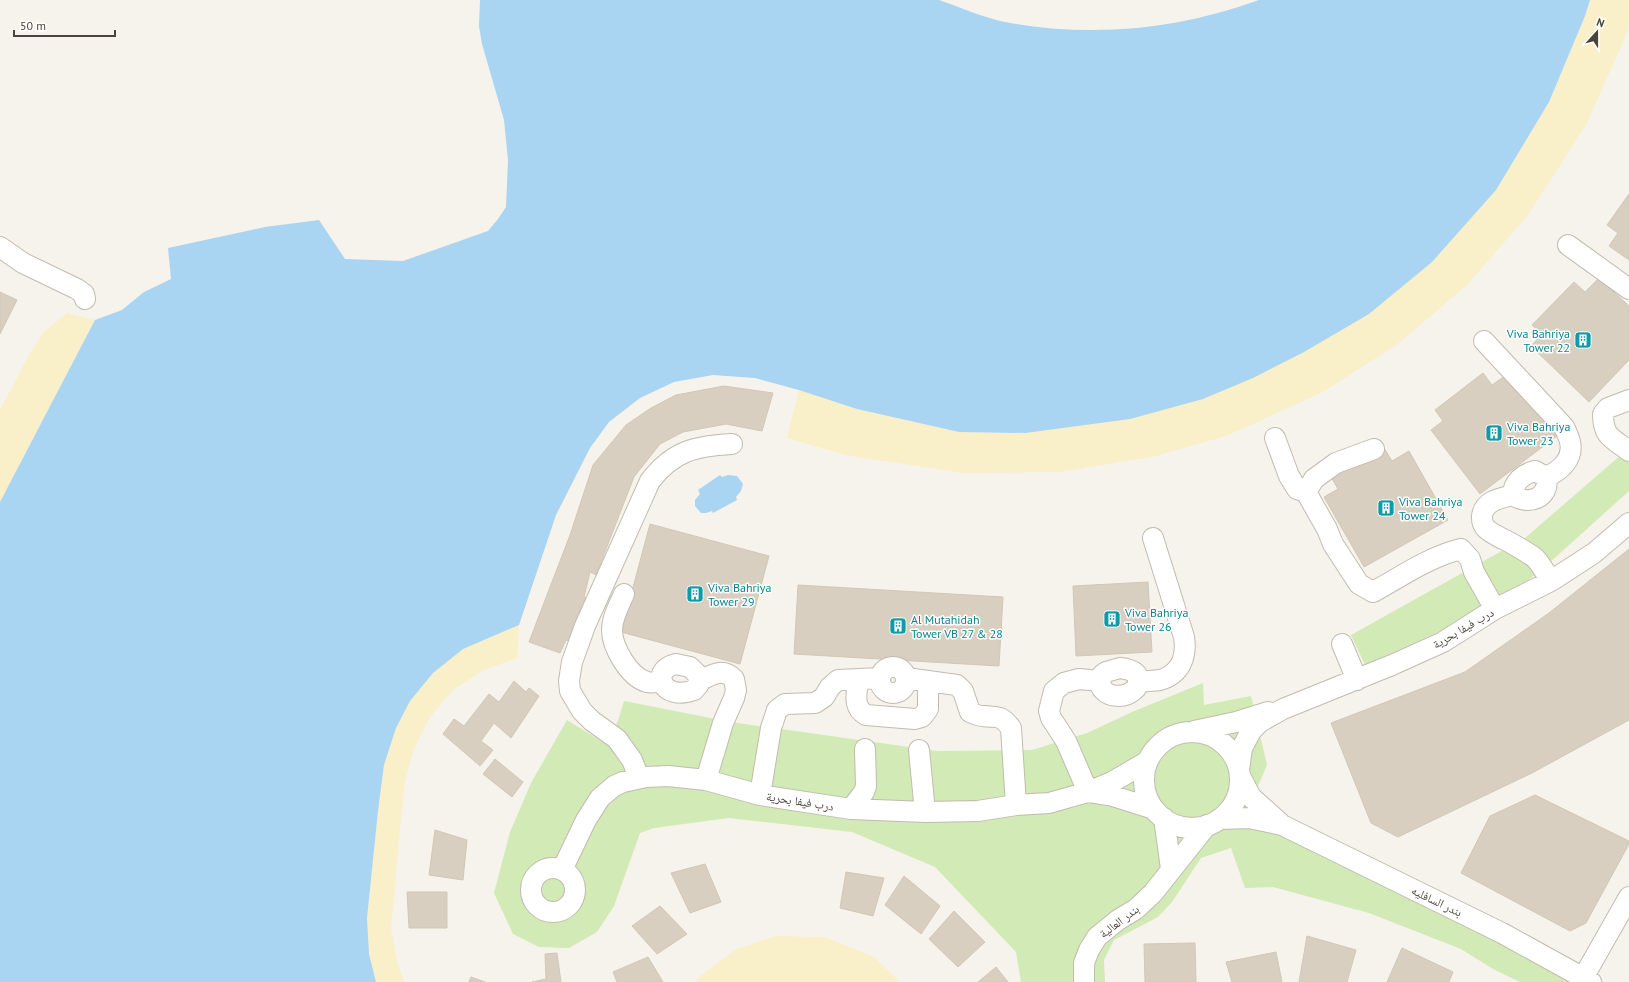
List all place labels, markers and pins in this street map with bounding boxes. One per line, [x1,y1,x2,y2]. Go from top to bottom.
place label: Viva Bahriya Tower 22 [1506,326,1570,355]
building icon: Viva Bahriya Tower 22 [1573,330,1593,350]
place label: Viva Bahriya Tower 23 [1506,419,1570,448]
building icon: Viva Bahriya Tower 23 [1484,423,1504,443]
place label: Viva Bahriya Tower 24 [1398,494,1462,523]
building icon: Viva Bahriya Tower 24 [1376,498,1396,518]
place label: Viva Bahriya Tower 29 [707,580,771,609]
building icon: Viva Bahriya Tower 29 [685,584,705,604]
place label: Viva Bahriya Tower 26 [1124,605,1188,634]
building icon: Viva Bahriya Tower 26 [1102,609,1122,629]
place label: Al Mutahidah Tower VB 27 & 28 [911,612,1003,641]
building icon: Al Mutahidah Tower VB 27 & 28 [888,616,908,636]

